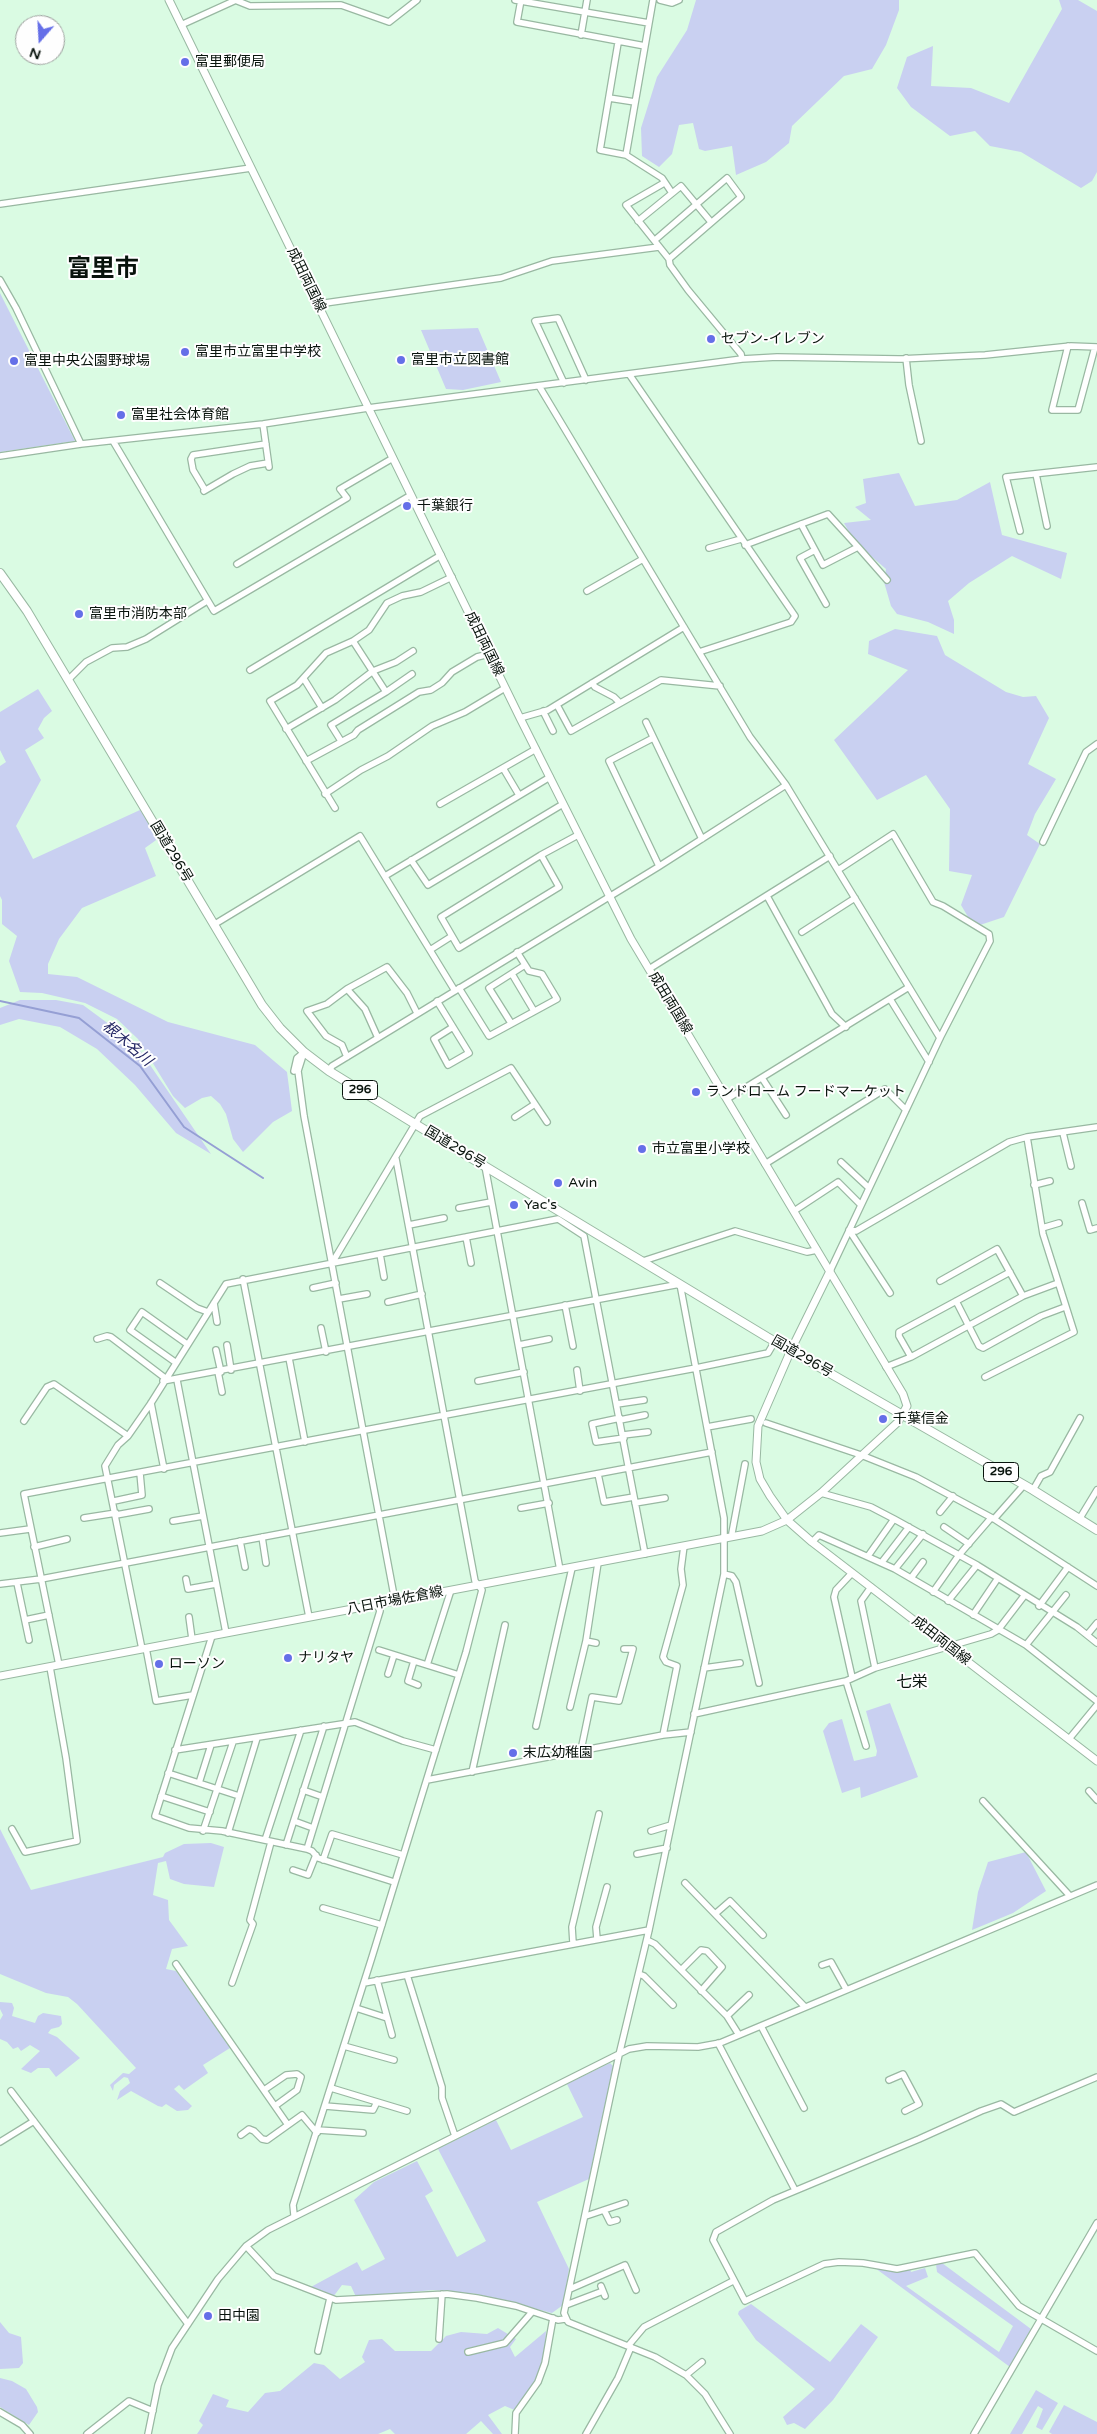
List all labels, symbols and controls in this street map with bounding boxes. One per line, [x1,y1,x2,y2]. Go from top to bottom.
north arrow [15,15,65,65]
text: N [27,44,43,64]
place label: 富里郵便局 [195,54,265,70]
marker: 富里郵便局 [179,56,191,68]
street label: 成田両国線 [283,245,329,315]
district label: 富里市 [67,256,139,284]
place label: セブン-イレブン [721,331,825,347]
marker: セブン-イレブン [705,333,717,345]
place label: 富里市立富里中学校 [195,344,321,360]
marker: 富里市立富里中学校 [179,346,191,358]
place label: 富里市立図書館 [411,352,509,368]
place label: 富里中央公園野球場 [24,353,150,369]
marker: 富里市立図書館 [395,354,407,366]
marker: 富里中央公園野球場 [8,355,20,367]
place label: 富里社会体育館 [131,407,229,423]
marker: 富里社会体育館 [115,409,127,421]
place label: 千葉銀行 [417,498,473,514]
marker: 千葉銀行 [401,500,413,512]
place label: 富里市消防本部 [89,606,187,622]
marker: 富里市消防本部 [73,608,85,620]
street label: 成田両国線 [461,609,507,679]
street label: 国道296号 [146,818,196,886]
street label: 成田両国線 [645,969,695,1037]
water label: 根木名川 [98,1018,156,1070]
road number: 296 [342,1080,378,1100]
place label: ランドローム フードマーケット [706,1084,906,1100]
marker: ランドローム フードマーケット [690,1086,702,1098]
street label: 国道296号 [421,1123,489,1173]
place label: 市立富里小学校 [652,1141,750,1157]
marker: 市立富里小学校 [636,1143,648,1155]
place label: Avin [568,1175,597,1191]
marker: Avin [552,1177,564,1189]
place label: Yac's [524,1197,557,1213]
marker: Yac's [508,1199,520,1211]
street label: 国道296号 [768,1333,836,1381]
place label: 千葉信金 [893,1411,949,1427]
marker: 千葉信金 [877,1413,889,1425]
road number: 296 [984,1462,1018,1481]
street label: 八日市場佐倉線 [345,1583,445,1619]
street label: 成田両国線 [908,1613,974,1669]
place label: ナリタヤ [298,1650,354,1666]
marker: ナリタヤ [282,1652,294,1664]
place label: ローソン [169,1656,225,1672]
marker: ローソン [153,1658,165,1670]
district label: 七栄 [896,1673,928,1693]
place label: 末広幼稚園 [523,1745,593,1761]
marker: 末広幼稚園 [507,1747,519,1759]
place label: 田中園 [218,2308,260,2324]
marker: 田中園 [202,2310,214,2322]

